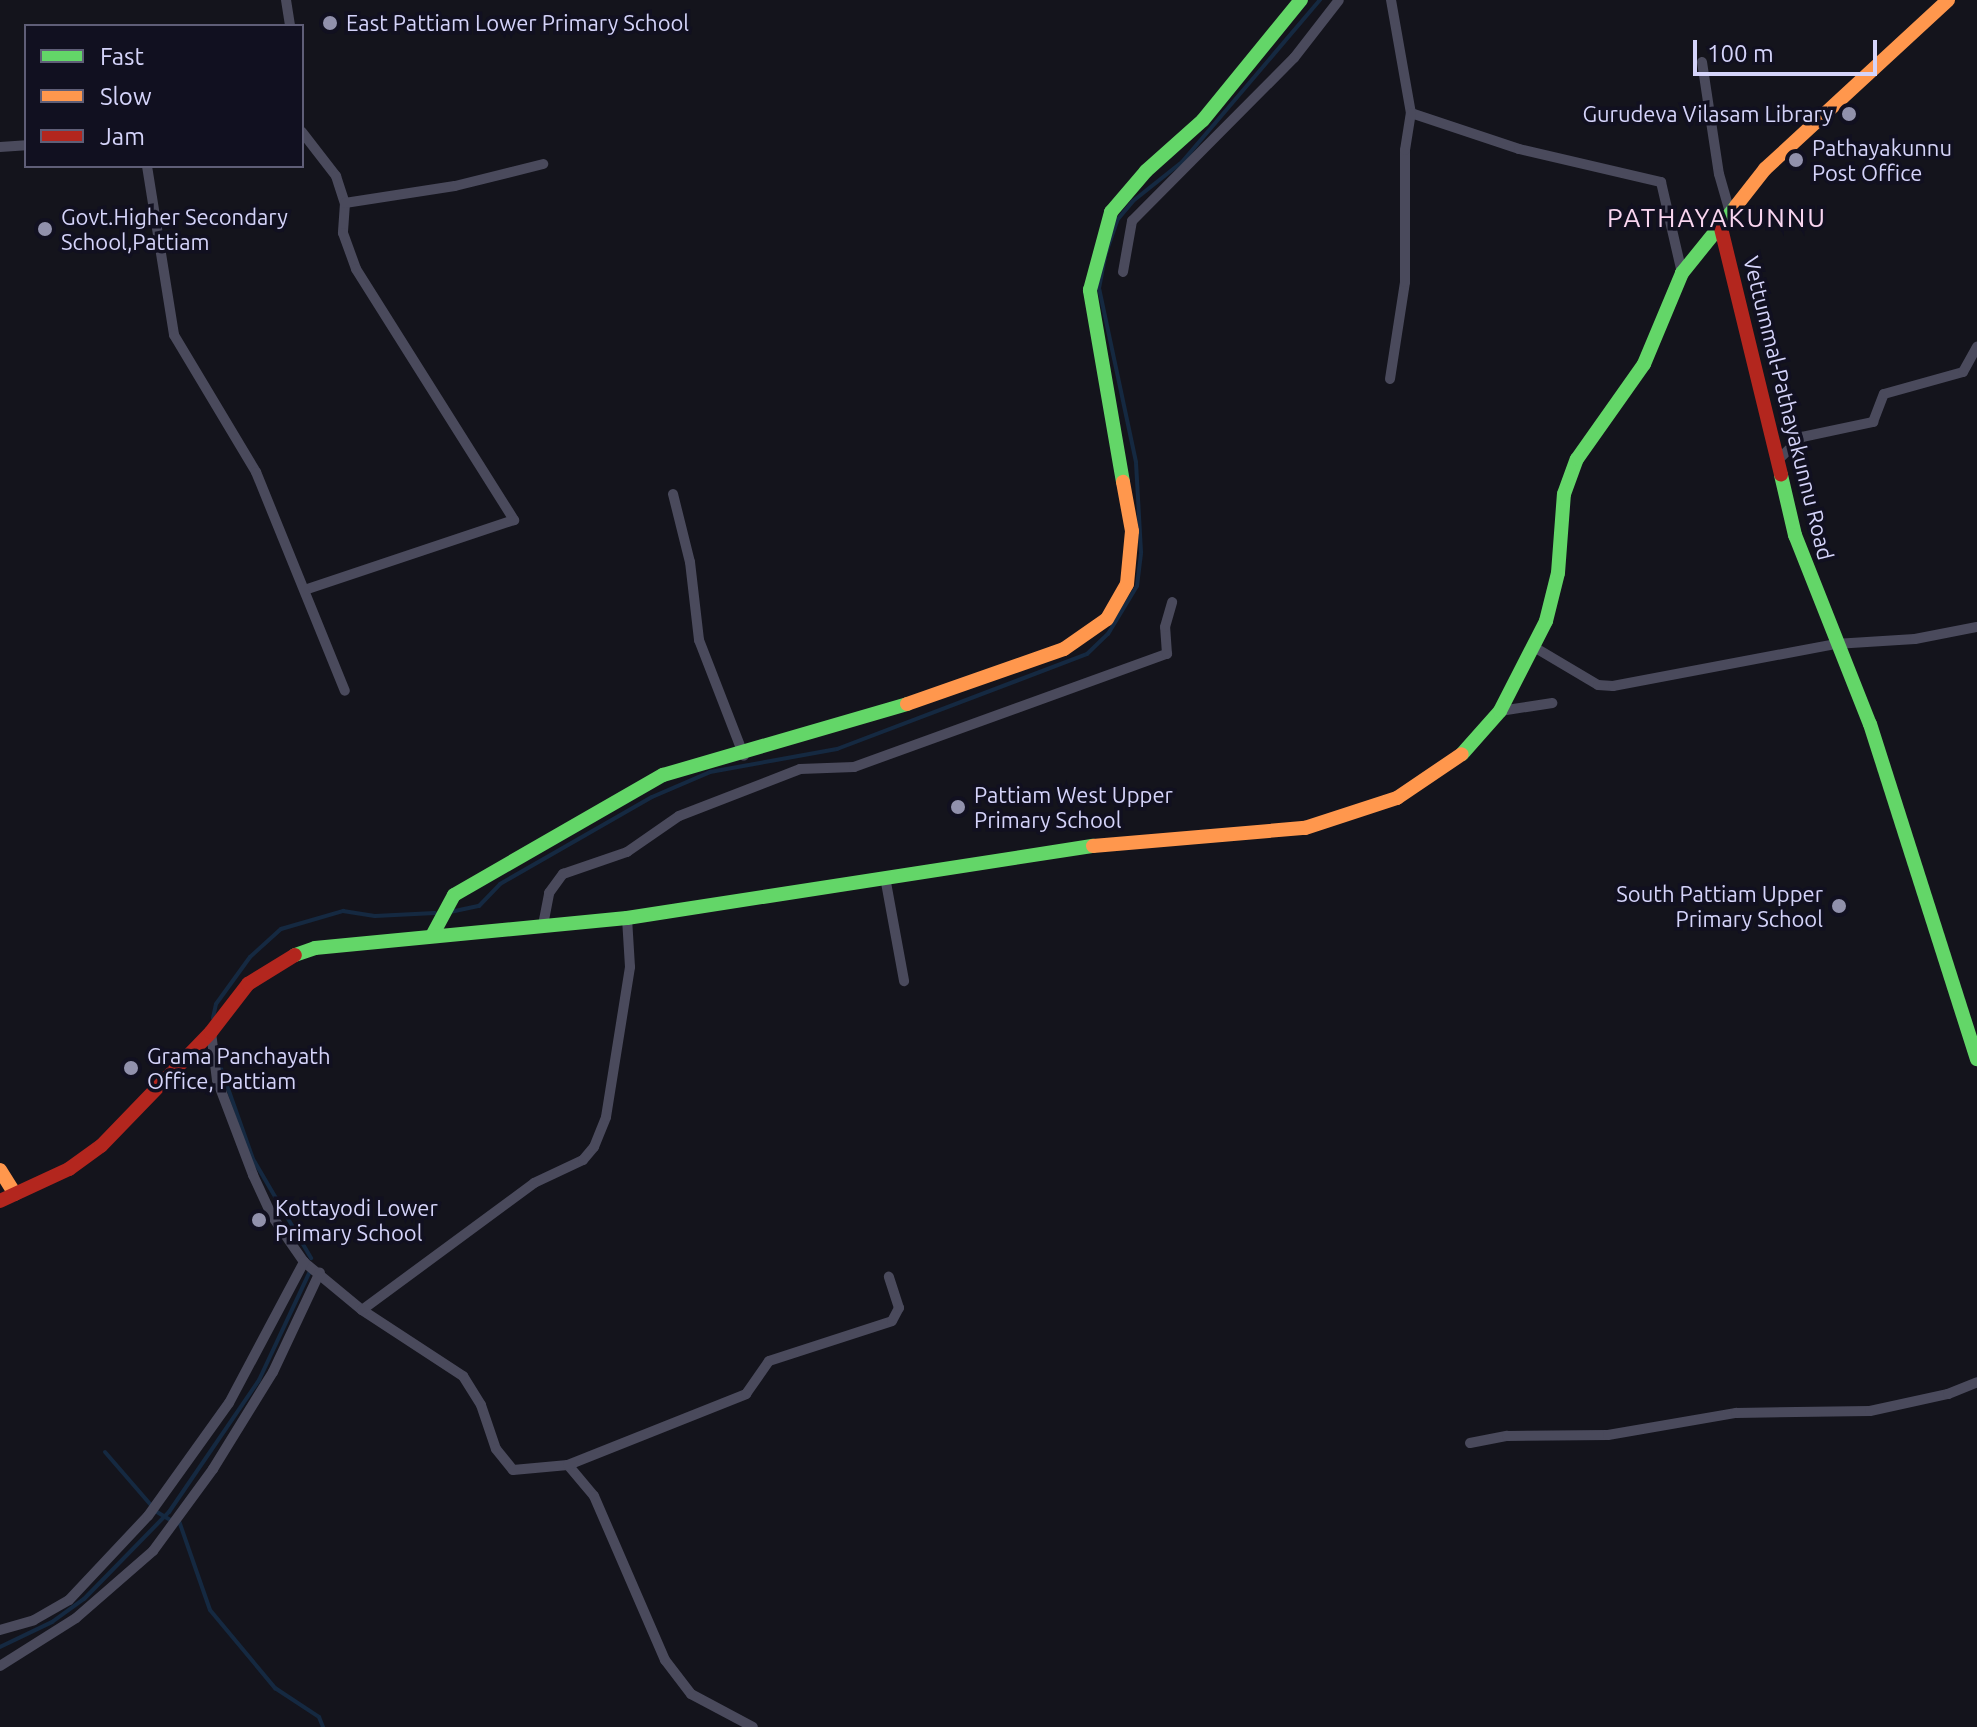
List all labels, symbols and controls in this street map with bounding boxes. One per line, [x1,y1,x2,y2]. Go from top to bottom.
place label: East Pattiam Lower Primary School [346,10,689,36]
marker: East Pattiam Lower Primary School [321,14,339,32]
legend [24,24,304,168]
scale bar [1697,24,1881,74]
text: 100 m [1707,40,1774,67]
text: Fast [100,43,144,70]
text: Slow [100,83,152,110]
place label: Gurudeva Vilasam Library [1582,101,1833,127]
marker: Gurudeva Vilasam Library [1840,105,1858,123]
text: Jam [100,123,145,150]
place label: Pathayakunnu Post Office [1812,134,1952,186]
marker: Pathayakunnu Post Office [1787,151,1805,169]
district label: PATHAYAKUNNU [1607,202,1827,234]
place label: Govt.Higher Secondary School,Pattiam [61,203,288,254]
marker: Govt.Higher Secondary School,Pattiam [36,220,54,238]
street label: Vettummal-Pathayakunnu Road [1738,253,1840,563]
place label: Pattiam West Upper Primary School [974,781,1173,832]
marker: Pattiam West Upper Primary School [949,798,967,816]
place label: South Pattiam Upper Primary School [1616,880,1823,932]
marker: South Pattiam Upper Primary School [1830,897,1848,915]
place label: Grama Panchayath Office, Pattiam [147,1042,331,1094]
marker: Grama Panchayath Office, Pattiam [122,1059,140,1077]
place label: Kottayodi Lower Primary School [275,1194,438,1246]
marker: Kottayodi Lower Primary School [250,1211,268,1229]

